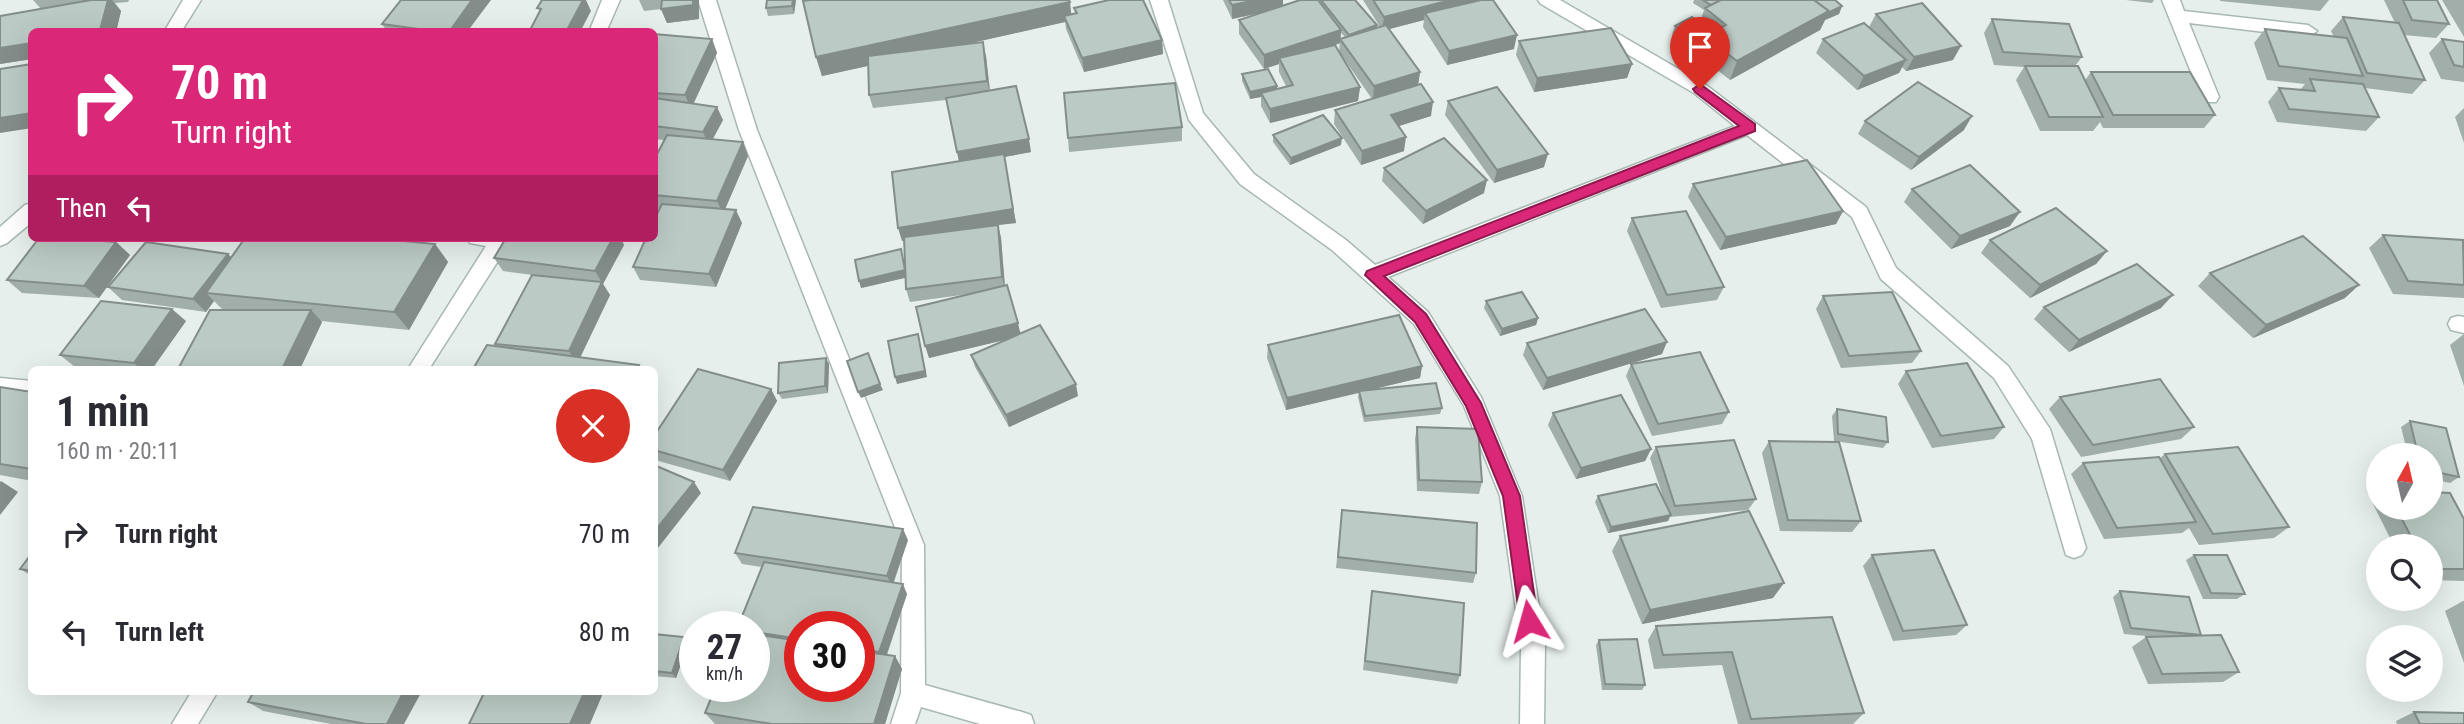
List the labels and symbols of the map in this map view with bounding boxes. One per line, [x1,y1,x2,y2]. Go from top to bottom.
pin [1670,17,1730,89]
north arrow [2366,443,2443,520]
position arrow [1492,584,1566,658]
speed limit sign: 30 [784,611,875,702]

